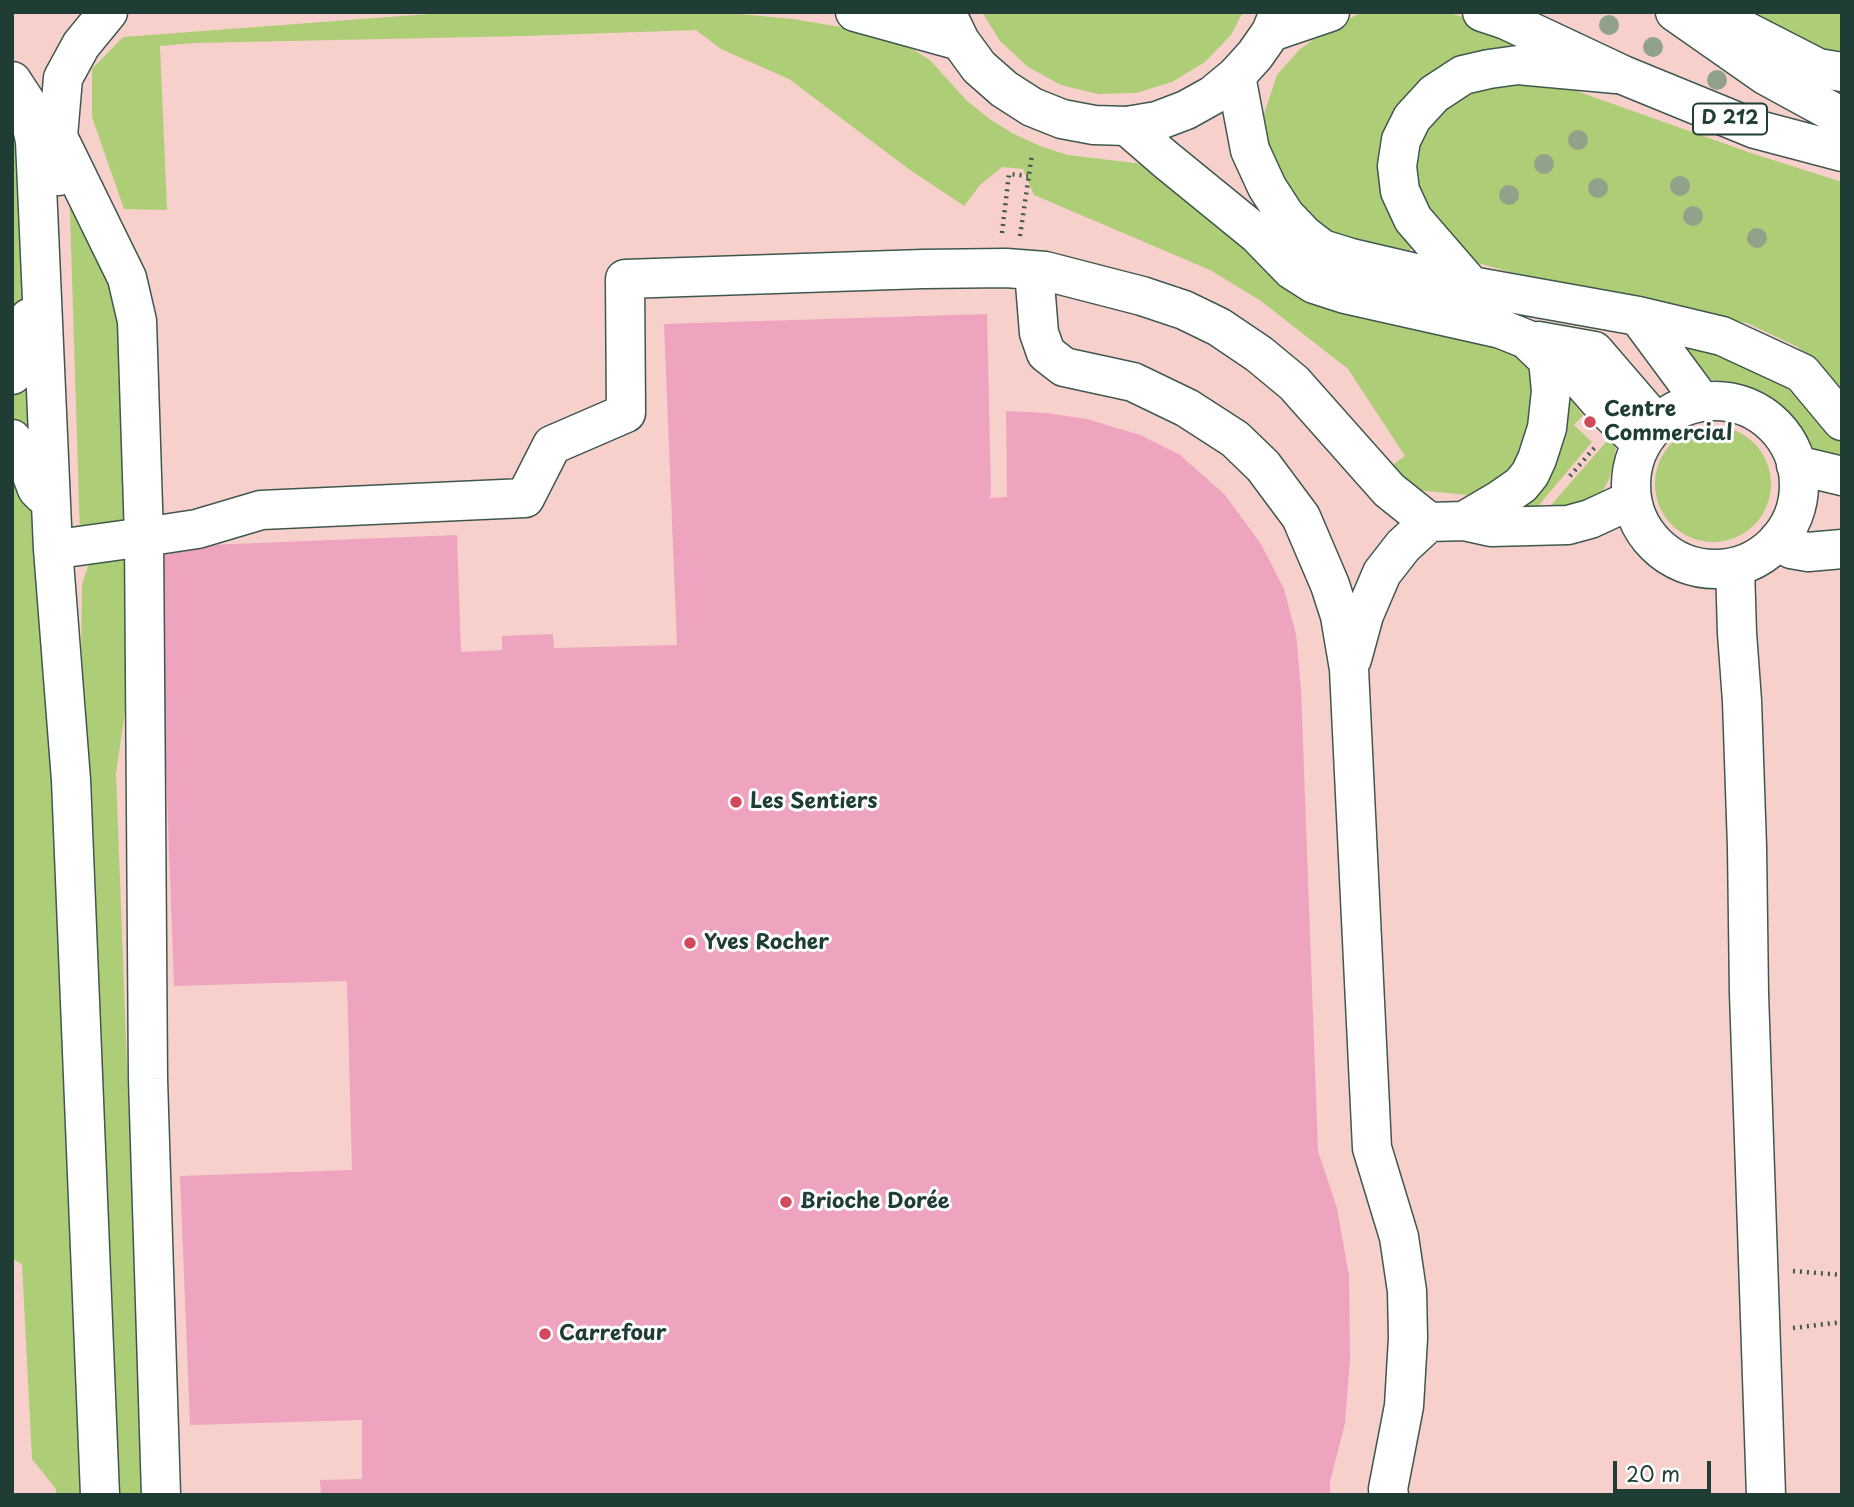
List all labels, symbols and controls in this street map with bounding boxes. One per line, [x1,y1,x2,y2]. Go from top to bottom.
road number: D 212 [1693,104,1767,134]
place label: Centre Commercial [1604,397,1732,447]
marker: Centre Commercial [1582,414,1598,430]
place label: Les Sentiers [750,789,877,815]
marker: Les Sentiers [728,794,744,810]
place label: Yves Rocher [704,930,829,956]
marker: Yves Rocher [682,935,698,951]
place label: Brioche Dorée [800,1189,950,1215]
marker: Brioche Dorée [778,1194,794,1210]
place label: Carrefour [559,1321,666,1347]
marker: Carrefour [537,1326,553,1342]
scale bar [1616,1448,1714,1492]
text: 20 m [1626,1457,1680,1489]

